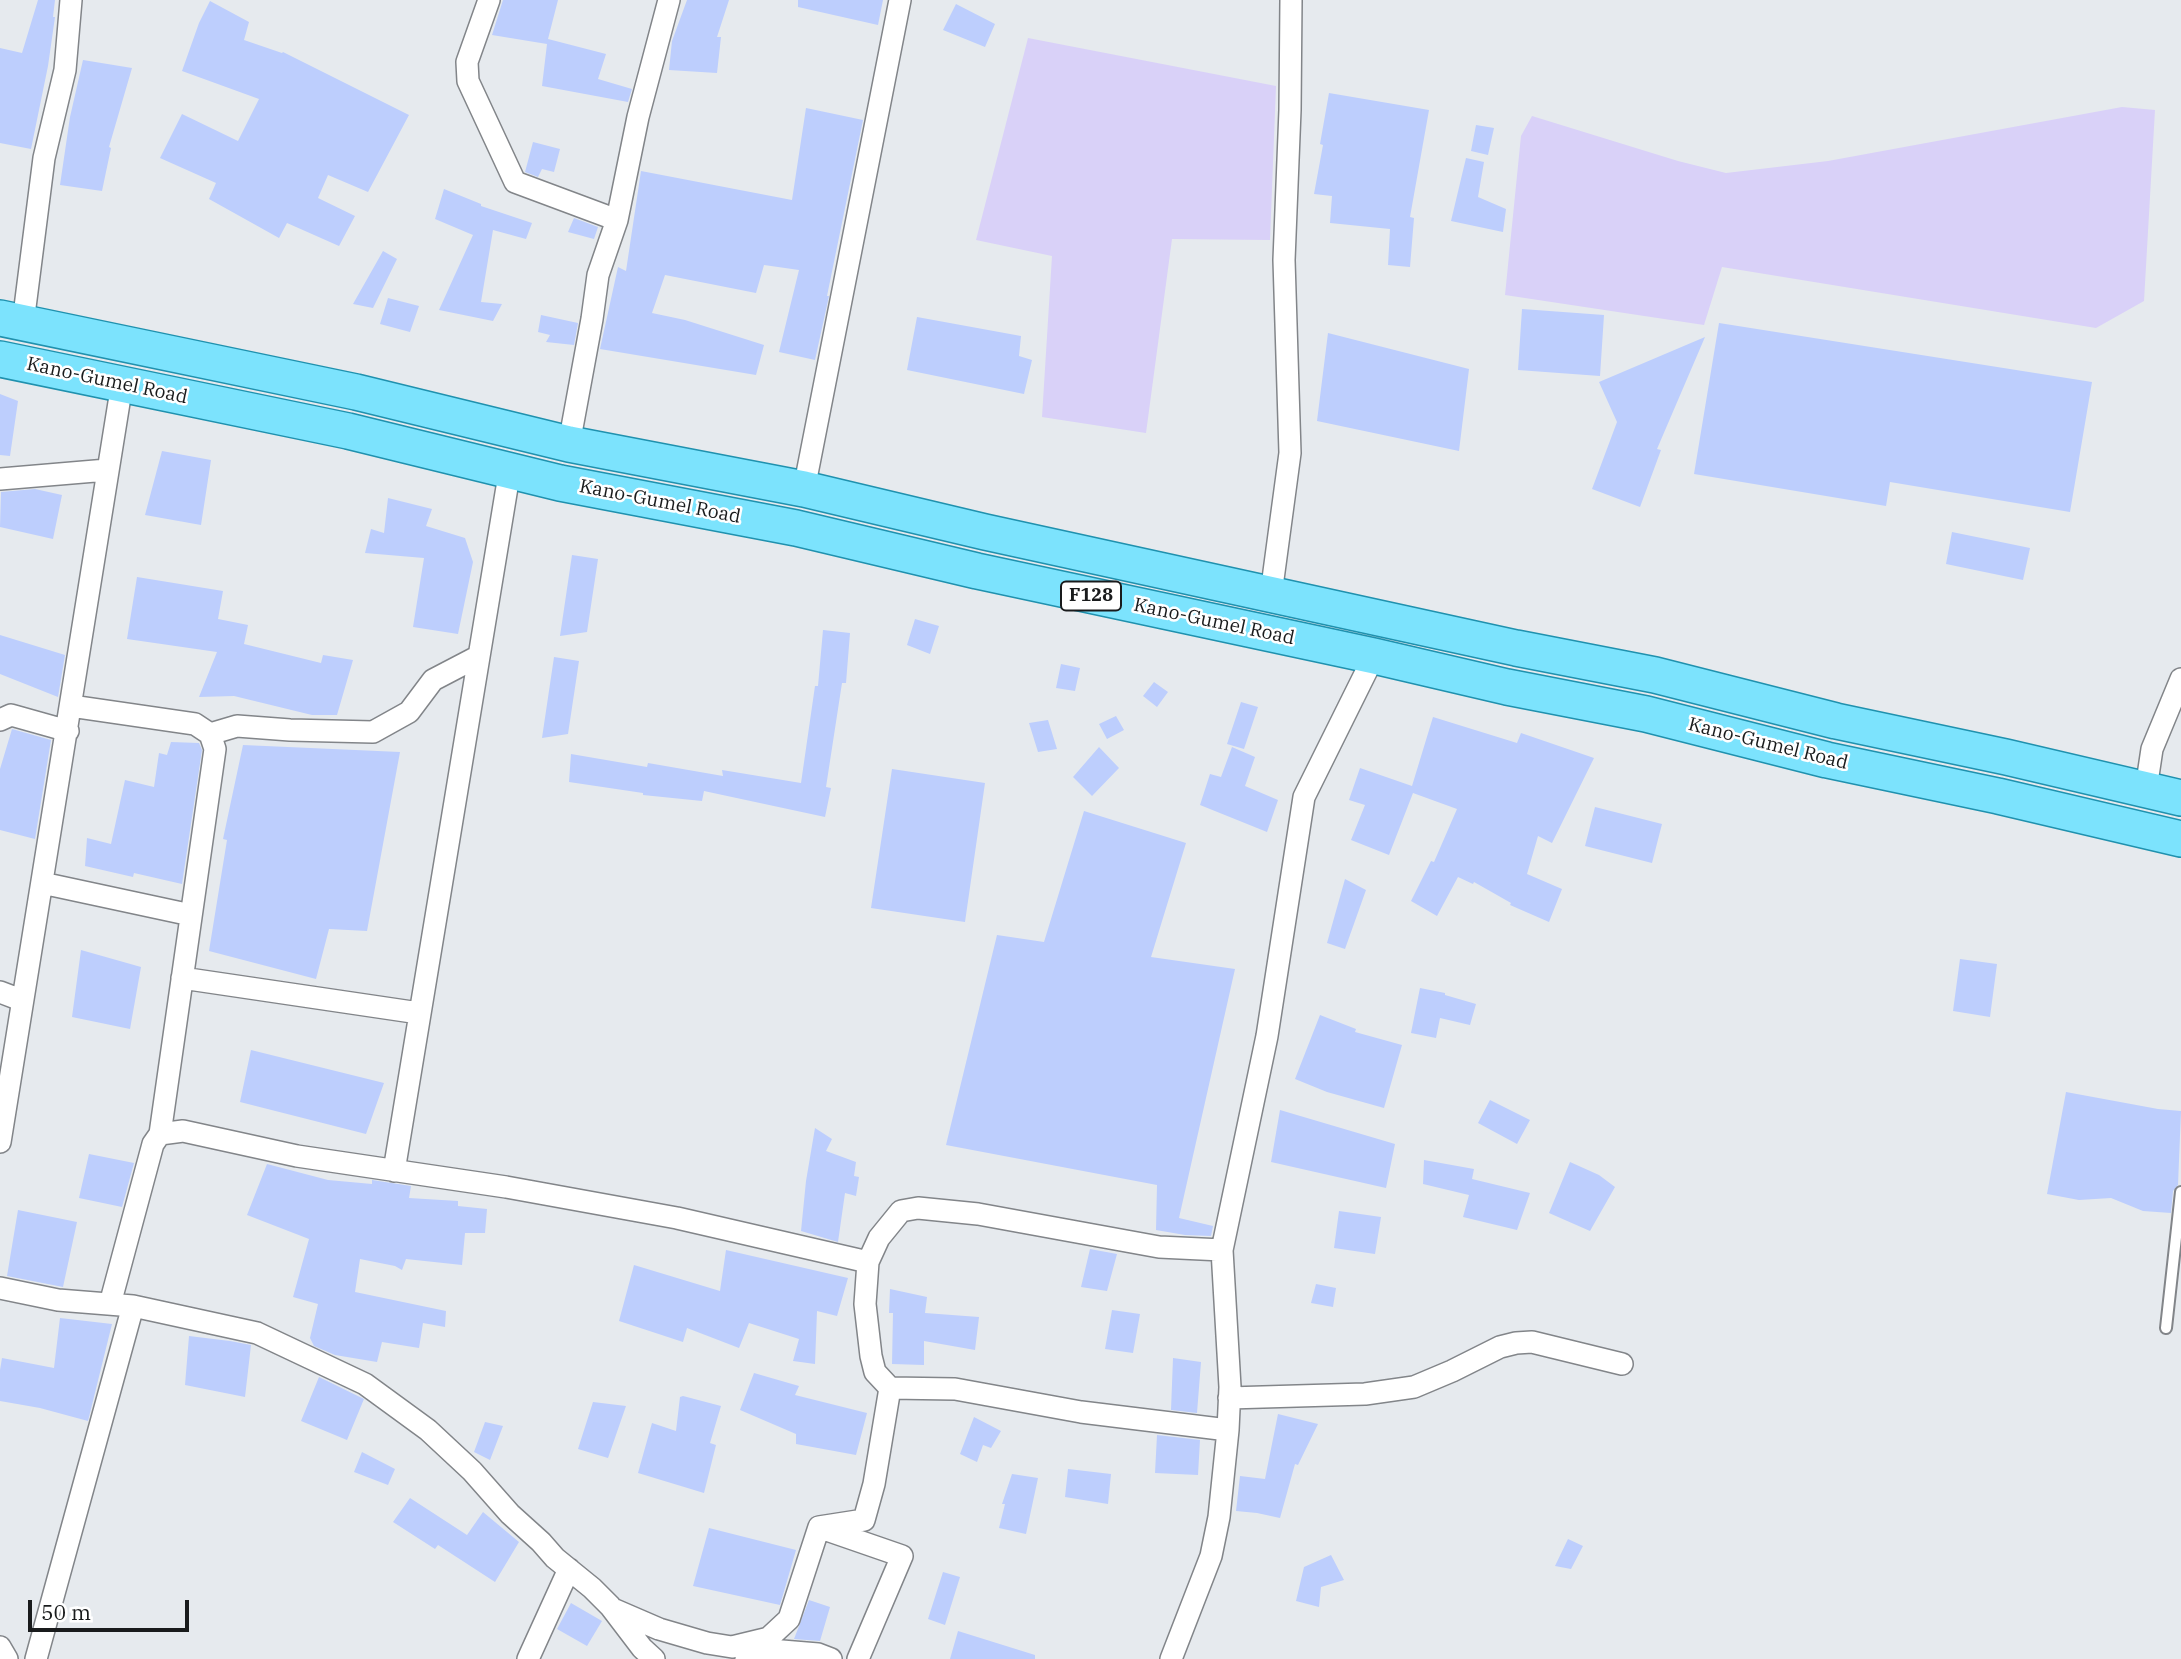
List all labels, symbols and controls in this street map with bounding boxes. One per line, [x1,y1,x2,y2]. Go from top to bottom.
street label: Kano-Gumel Road [25,353,189,409]
street label: Kano-Gumel Road [577,475,743,529]
road number: F128 [1061,582,1121,610]
street label: Kano-Gumel Road [1132,594,1296,650]
street label: Kano-Gumel Road [1686,713,1850,775]
scale bar [32,1586,192,1630]
text: 50 m [41,1598,91,1626]

